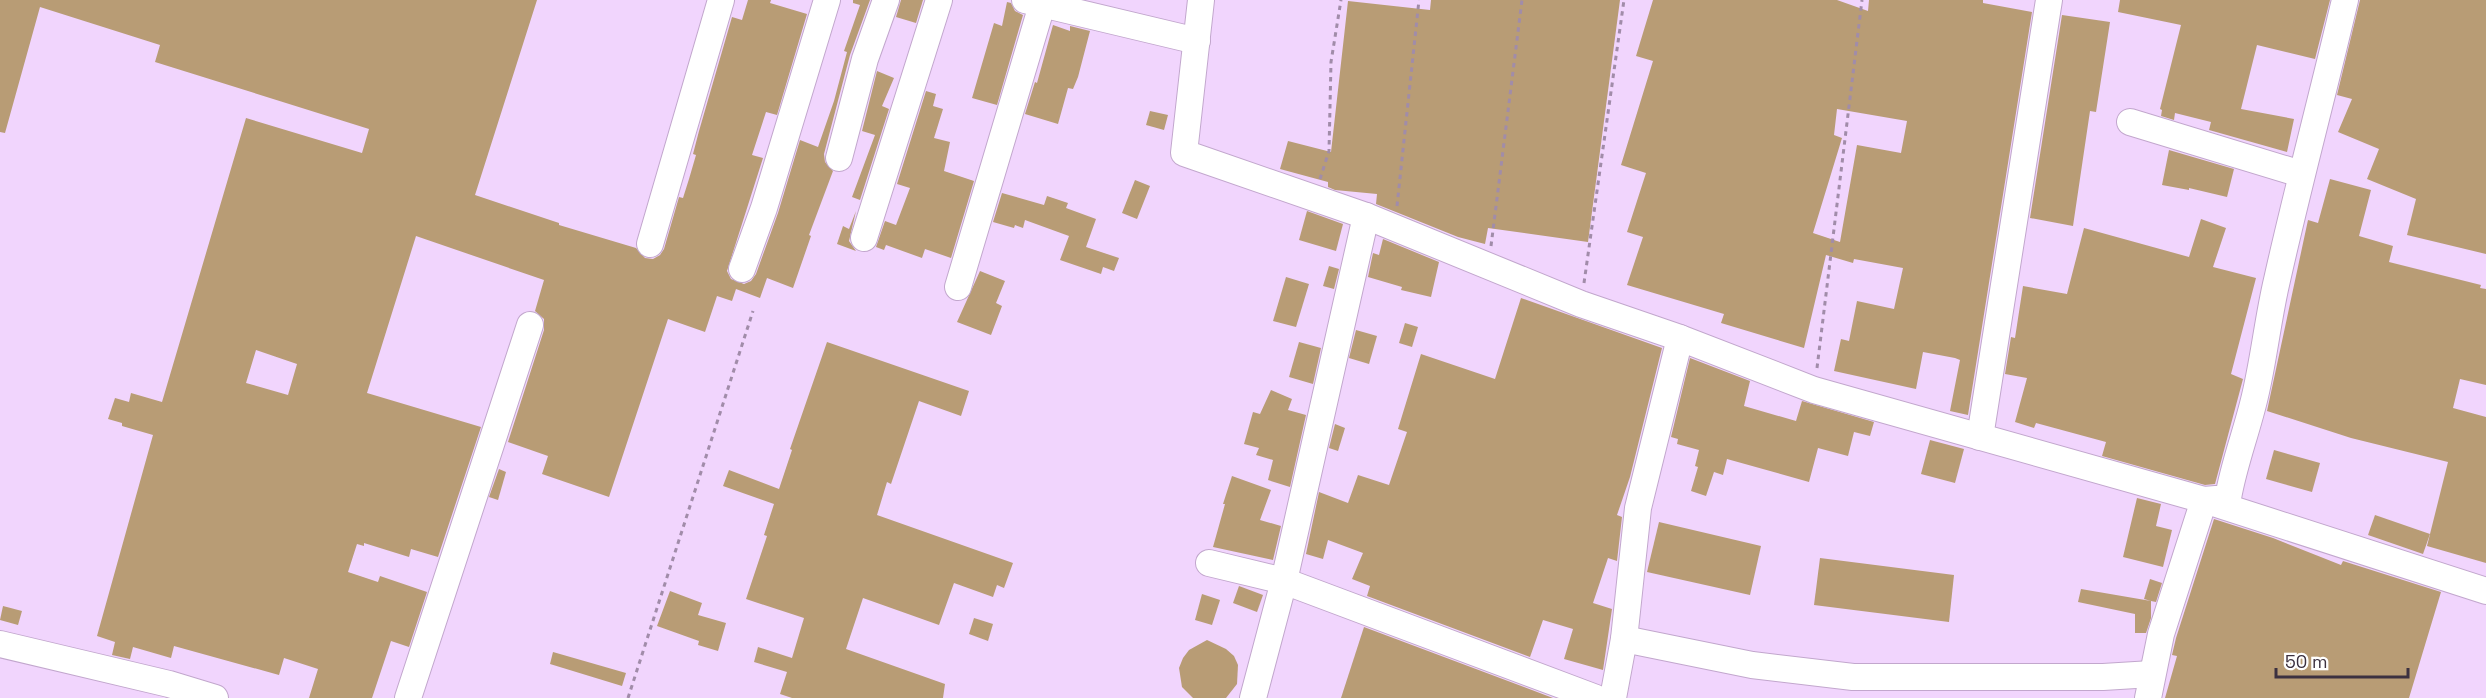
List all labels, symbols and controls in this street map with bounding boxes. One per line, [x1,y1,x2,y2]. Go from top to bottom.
scale bar [2276,641,2408,679]
text: 50 m [2285,650,2327,673]

